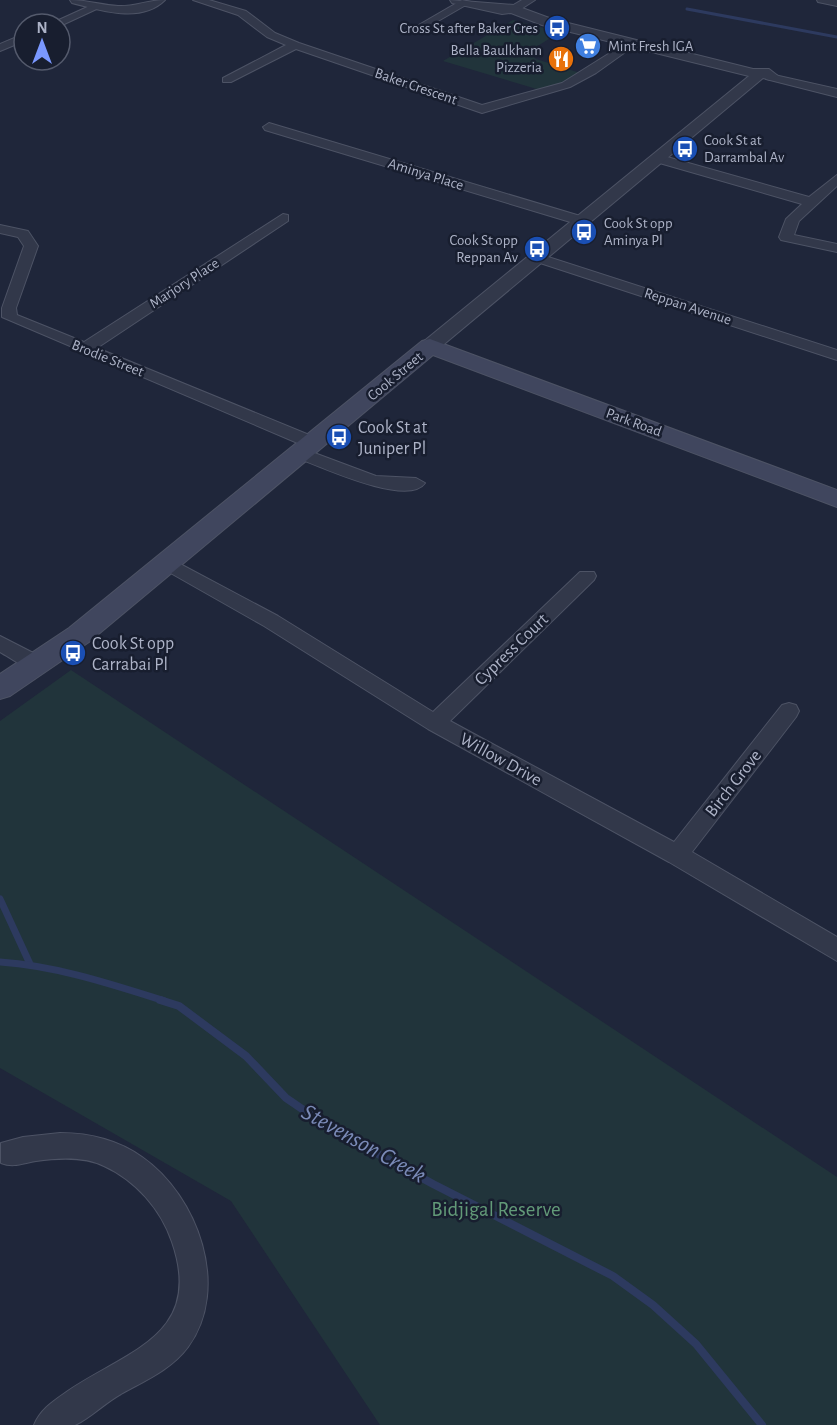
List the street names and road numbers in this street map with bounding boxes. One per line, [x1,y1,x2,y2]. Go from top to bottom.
street label: Baker Crescent [373,65,459,108]
street label: Aminya Place [386,156,466,193]
street label: Marjory Place [147,255,222,311]
street label: Reppan Avenue [642,285,733,328]
street label: Brodie Street [70,337,146,380]
street label: Cook Street [365,349,426,404]
street label: Park Road [604,405,664,440]
street label: Cypress Court [471,610,552,689]
street label: Willow Drive [457,730,544,790]
street label: Birch Grove [702,747,765,821]

